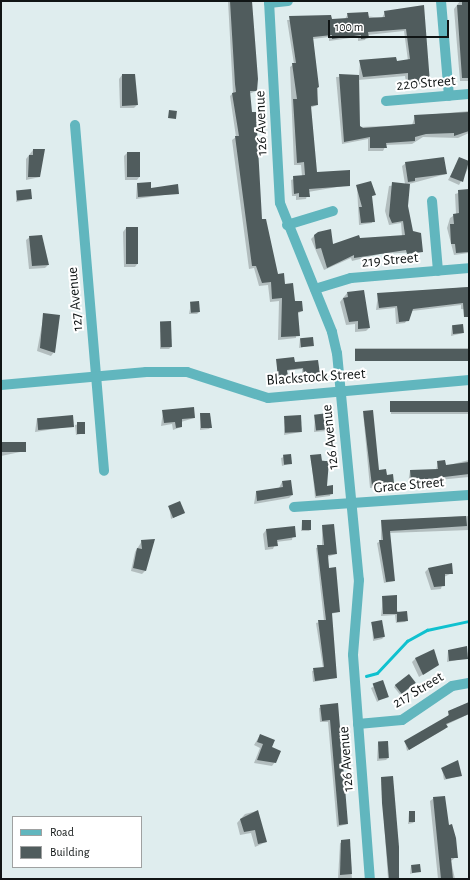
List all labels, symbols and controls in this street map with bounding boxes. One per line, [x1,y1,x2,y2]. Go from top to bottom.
scale bar [330,12,451,38]
text: 100 m [335,21,363,33]
street label: 220 Street [396,71,456,95]
street label: 126 Avenue [251,90,271,156]
street label: 219 Street [361,249,419,271]
street label: 127 Avenue [63,266,87,332]
street label: Blackstock Street [266,365,366,389]
street label: 126 Avenue [318,404,342,470]
street label: Grace Street [373,473,445,497]
street label: 217 Street [389,668,447,712]
street label: 126 Avenue [335,726,357,792]
legend [12,816,142,868]
text: Road [50,826,74,838]
text: Building [50,846,90,858]

